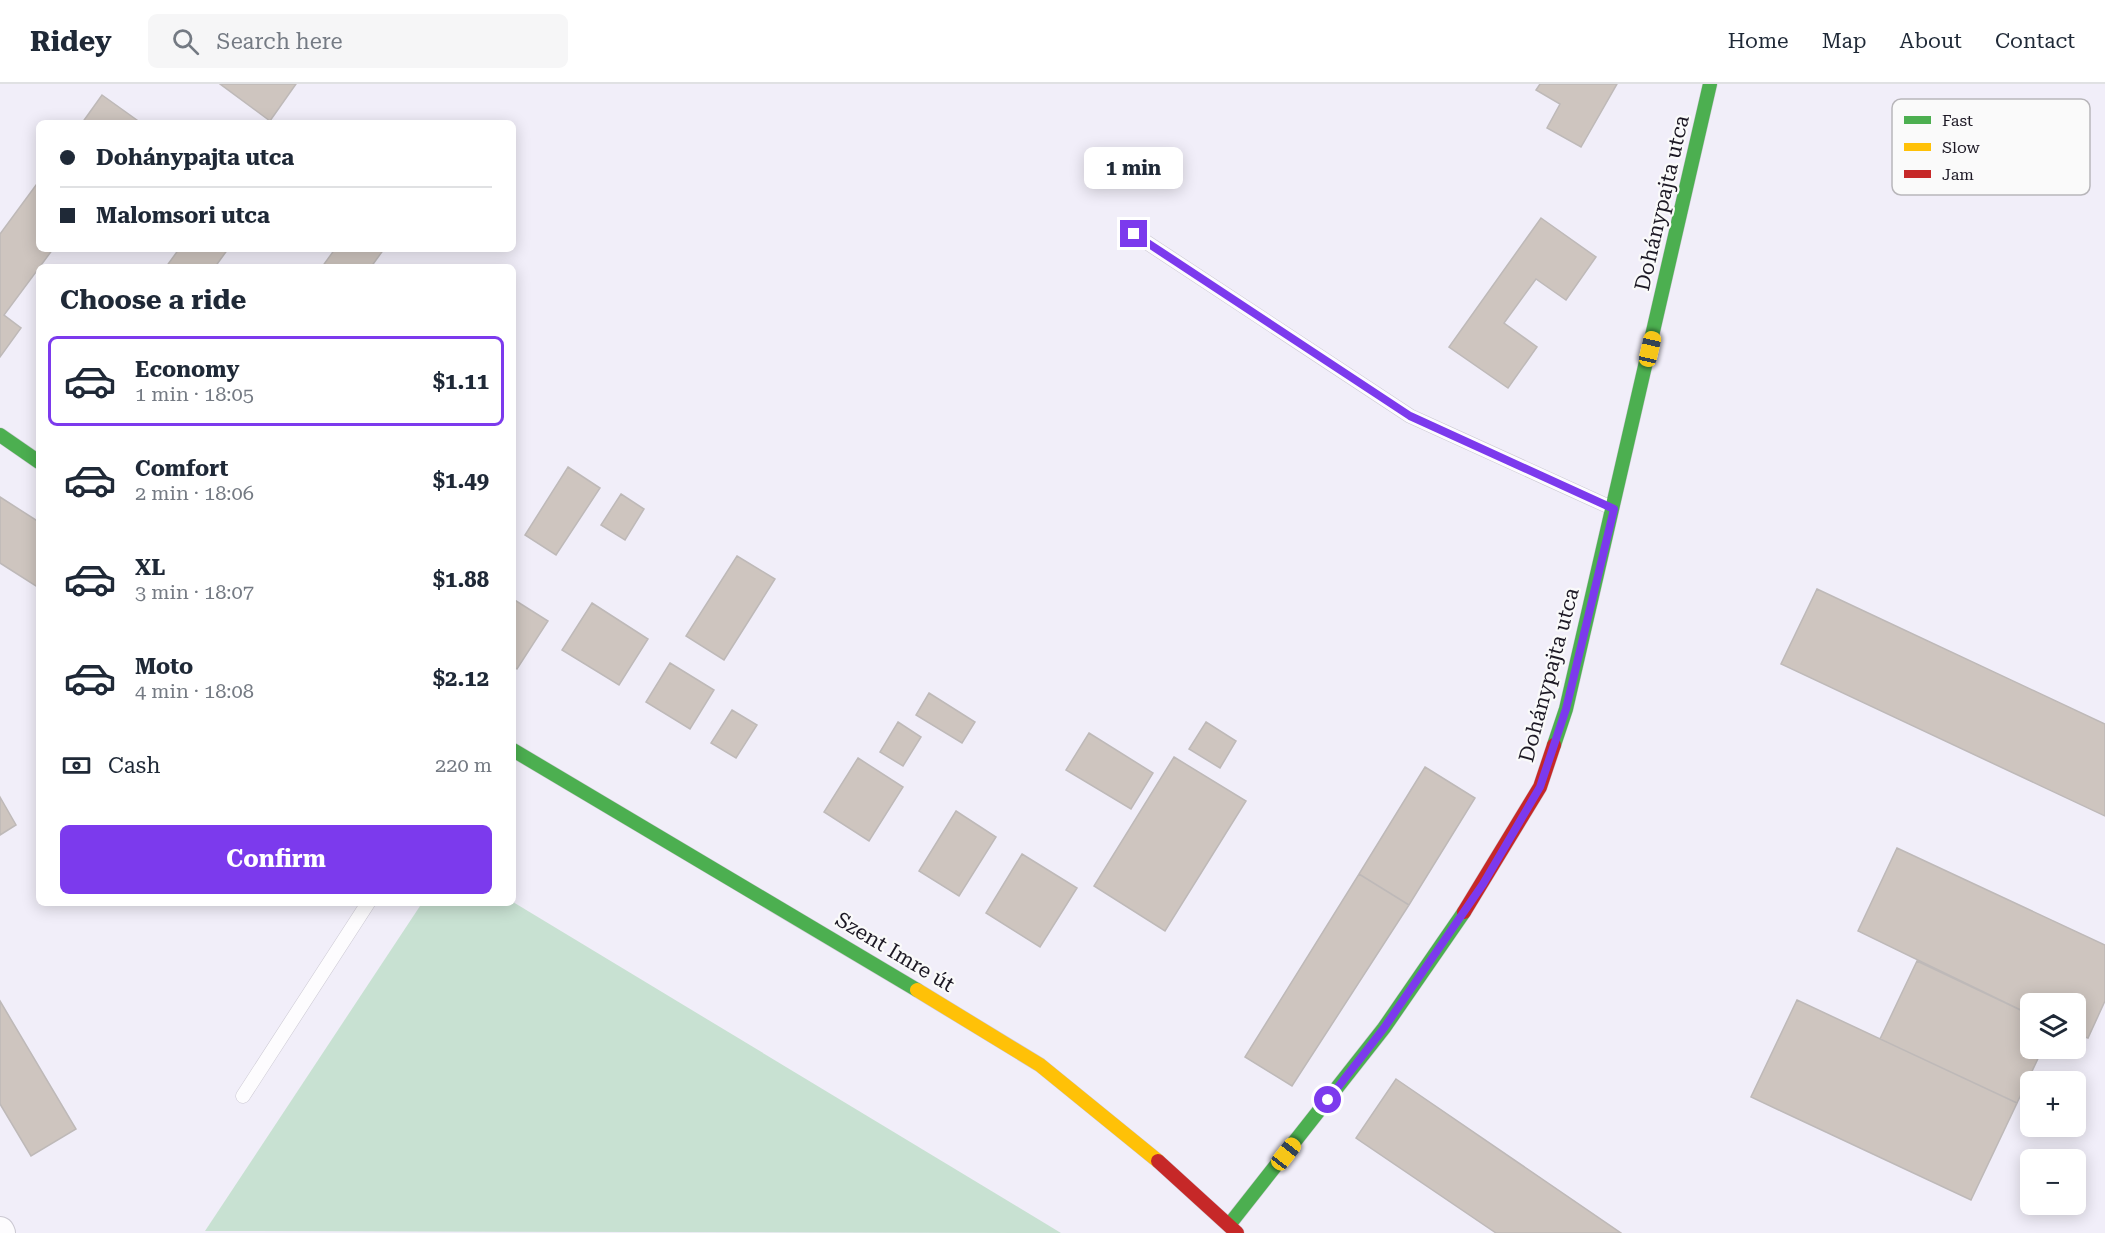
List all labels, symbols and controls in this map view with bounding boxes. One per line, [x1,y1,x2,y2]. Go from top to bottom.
search box [148,14,568,68]
text: Ridey [30,25,112,58]
icon: search [169,25,202,58]
text: Search here [217,29,343,54]
text: Home [1728,29,1789,53]
text: Map [1822,29,1867,53]
text: About [1900,29,1962,53]
text: Contact [1995,29,2075,53]
legend [1892,99,2090,195]
text: Fast [1942,111,1973,130]
street label: Dohánypajta utca [1630,112,1694,293]
text: Slow [1942,138,1980,157]
text: Dohánypajta utca [96,145,294,170]
callout: 1 min [1084,147,1184,189]
text: 1 min [1106,156,1161,180]
text: Jam [1942,165,1974,184]
text: Malomsori utca [96,203,270,228]
route end [1120,220,1147,247]
text: Choose a ride [60,284,246,316]
car [1637,329,1663,369]
icon: car [63,354,117,408]
text: Economy [135,357,239,382]
text: $1.11 [433,369,489,394]
text: 1 min · 18:05 [135,382,254,406]
icon: car [63,453,117,507]
text: Comfort [135,456,228,481]
text: $1.49 [433,468,489,493]
text: 2 min · 18:06 [135,481,254,505]
icon: car [63,552,117,606]
text: XL [135,555,165,580]
text: $1.88 [433,567,489,592]
text: 3 min · 18:07 [135,580,254,604]
street label: Dohánypajta utca [1514,585,1584,765]
icon: car [63,651,117,705]
text: Moto [135,654,193,679]
text: $2.12 [433,666,489,691]
text: 4 min · 18:08 [135,679,254,703]
icon: cash [60,749,93,782]
text: Cash [108,753,160,778]
text: 220 m [435,753,492,777]
button: Confirm [60,825,492,894]
street label: Szent Imre út [831,907,959,997]
map controls [2020,993,2086,1215]
button: layers [2020,993,2086,1059]
button: + [2020,1071,2086,1137]
route start [1314,1086,1341,1113]
car [1268,1134,1304,1174]
button: − [2020,1149,2086,1215]

